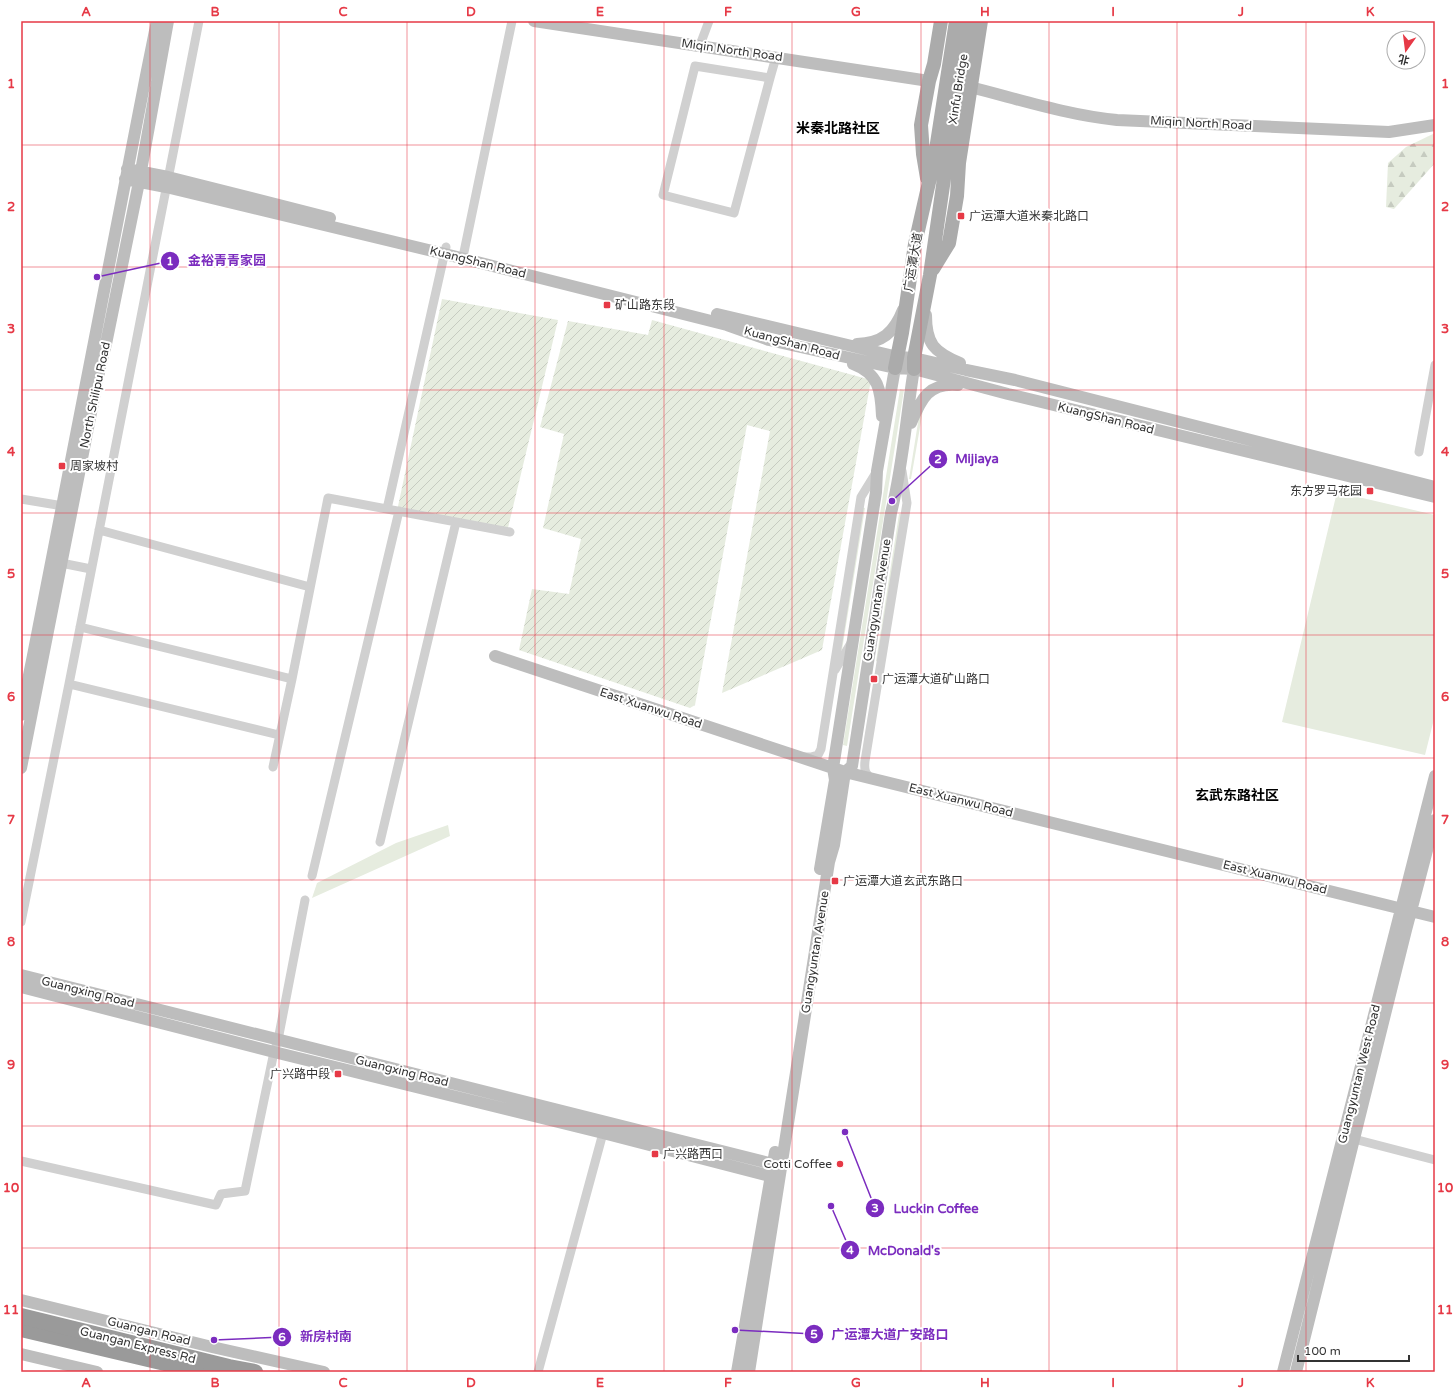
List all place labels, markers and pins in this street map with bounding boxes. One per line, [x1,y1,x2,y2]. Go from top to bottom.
place label: 广运潭大道米秦北路口 [969,209,1089,223]
marker: 广运潭大道米秦北路口 [956,211,966,221]
callout: 金裕青青家园 [160,248,274,273]
place label: 矿山路东段 [615,298,675,312]
marker: 矿山路东段 [602,300,612,310]
callout: Mijiaya [928,446,1007,471]
place label: 周家坡村 [70,459,119,473]
marker: 周家坡村 [57,461,67,471]
place label: 东方罗马花园 [1290,484,1362,498]
marker: 东方罗马花园 [1365,486,1375,496]
place label: 广运潭大道矿山路口 [882,672,990,686]
marker: 广运潭大道矿山路口 [869,674,879,684]
place label: 广运潭大道玄武东路口 [843,874,963,888]
marker: 广运潭大道玄武东路口 [830,876,840,886]
place label: 广兴路中段 [270,1067,330,1081]
marker: 广兴路中段 [333,1069,343,1079]
place label: 广兴路西口 [663,1147,723,1161]
marker: 广兴路西口 [650,1149,660,1159]
place label: Cotti Coffee [763,1157,832,1171]
marker: Cotti Coffee [835,1159,845,1169]
callout: Luckin Coffee [865,1195,986,1220]
callout: McDonald's [840,1238,948,1263]
callout: 广运潭大道广安路口 [804,1322,957,1347]
callout: 新房村南 [272,1324,360,1349]

